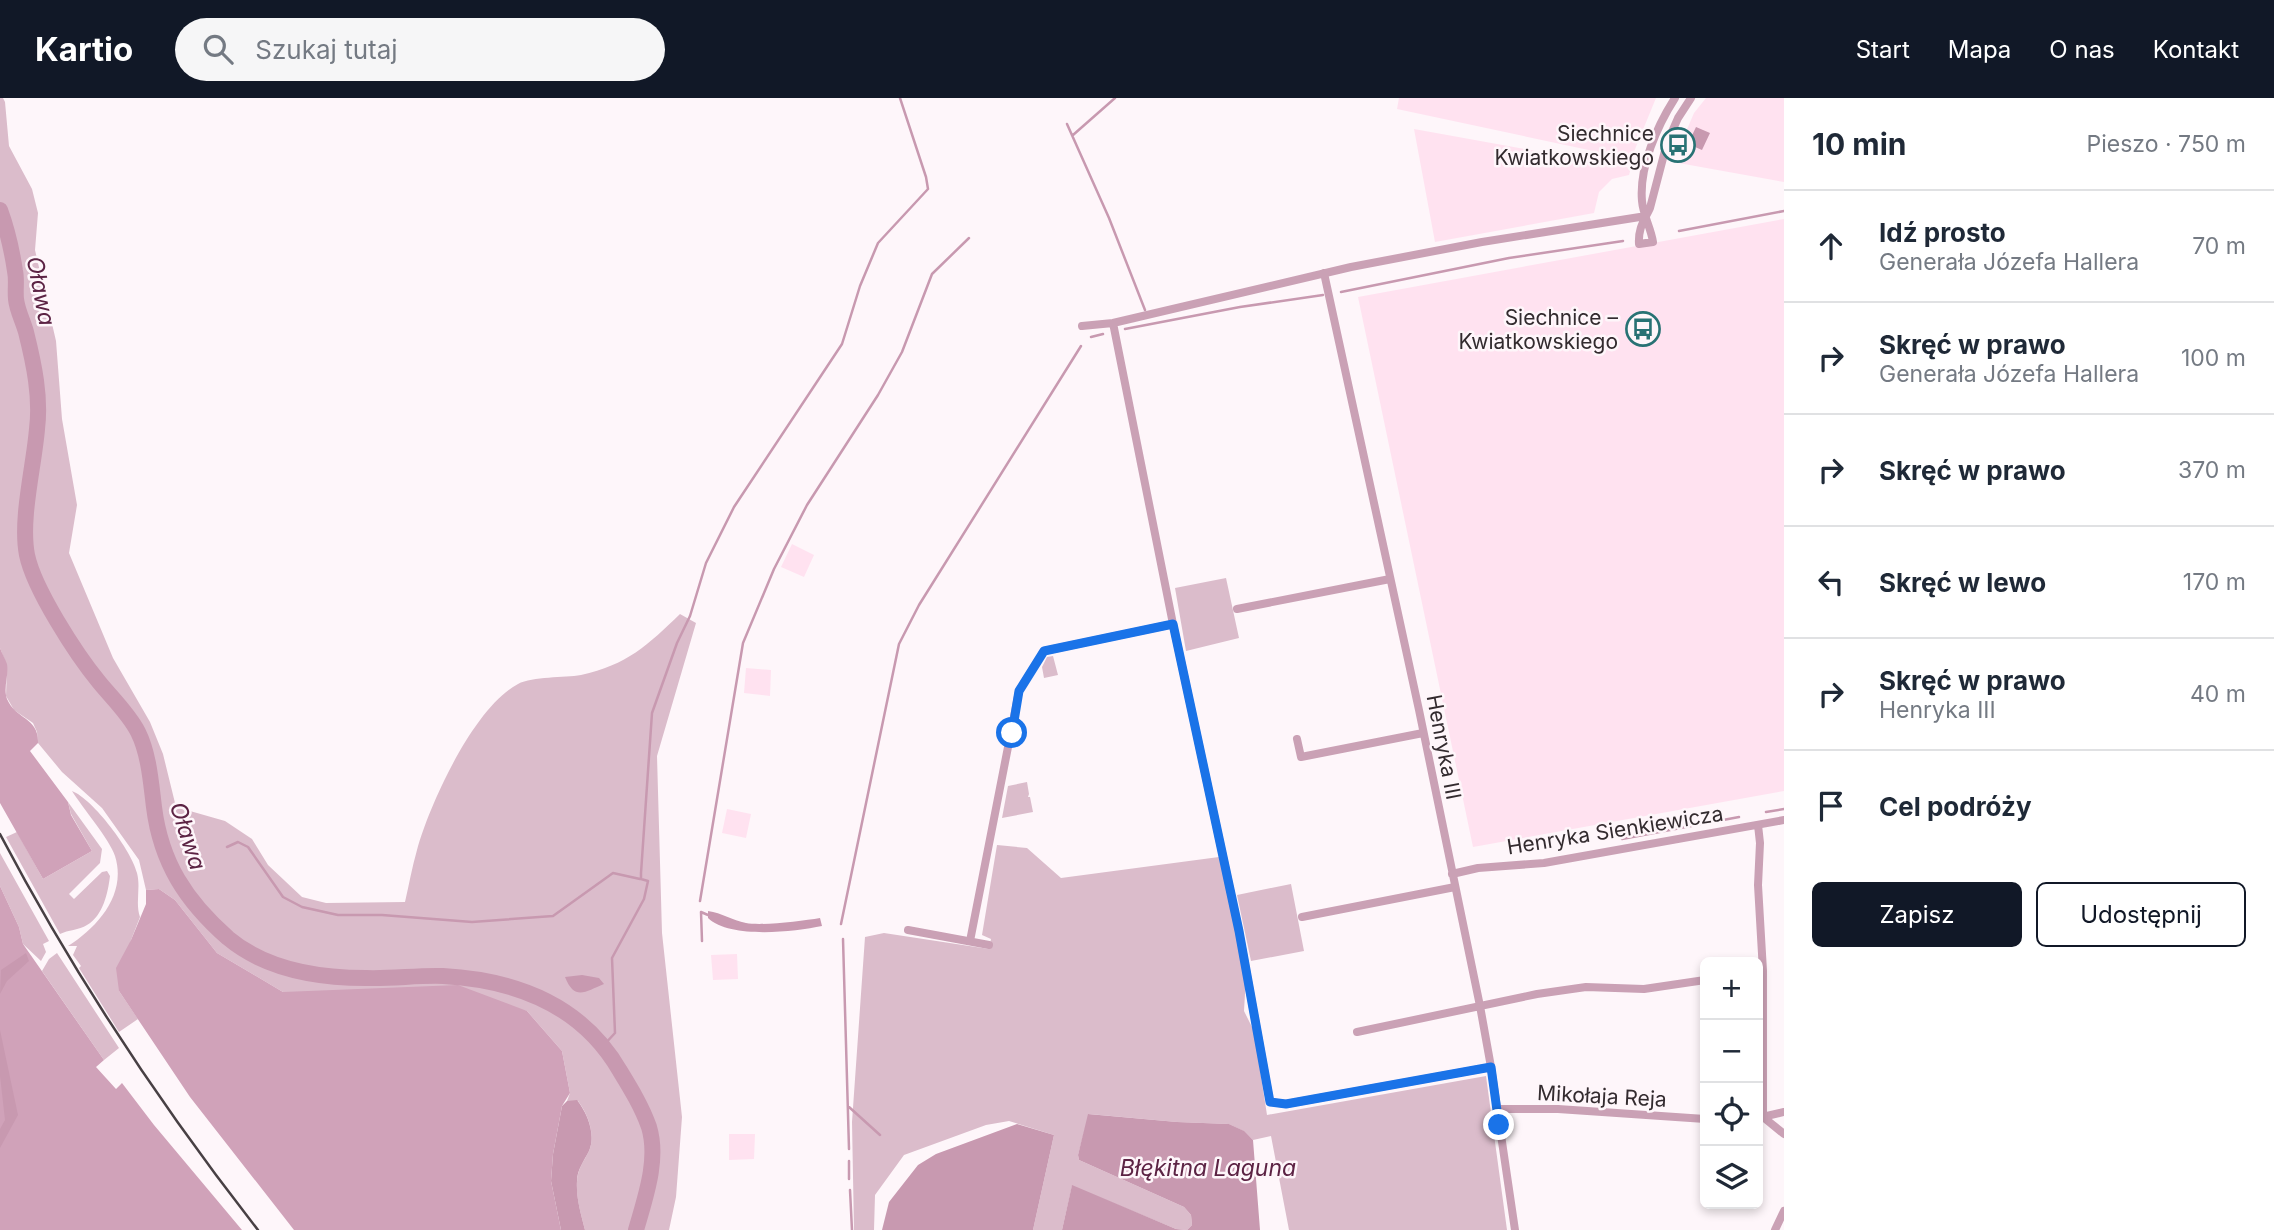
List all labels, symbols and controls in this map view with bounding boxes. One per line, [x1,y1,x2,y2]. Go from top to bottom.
search box [175,18,665,81]
text: Kartio [35,29,133,69]
icon: search [199,30,237,68]
text: Szukaj tutaj [255,34,398,65]
text: Start [1856,35,1910,64]
text: Mapa [1948,35,2011,64]
text: O nas [2049,35,2115,64]
text: Kontakt [2153,35,2239,64]
place label: Siechnice Kwiatkowskiego [1494,121,1654,170]
bus stop icon: Siechnice Kwiatkowskiego [1659,126,1697,164]
text: 10 min [1812,126,1906,162]
text: Pieszo · 750 m [2087,130,2246,158]
text: Idź prosto [1879,217,2006,248]
icon: ahead [1812,227,1850,265]
text: 70 m [2192,232,2246,260]
text: Generała Józefa Hallera [1879,248,2139,276]
water label: Oława [21,254,61,328]
place label: Siechnice – Kwiatkowskiego [1458,305,1618,354]
bus stop icon: Siechnice – Kwiatkowskiego [1624,310,1662,348]
text: Skręć w prawo [1879,329,2066,360]
icon: right [1812,339,1850,377]
text: 100 m [2181,344,2246,372]
text: Generała Józefa Hallera [1879,360,2139,388]
icon: right [1812,451,1850,489]
text: Skręć w prawo [1879,455,2066,486]
text: 370 m [2178,456,2246,484]
icon: left [1812,563,1850,601]
text: Skręć w lewo [1879,567,2046,598]
text: 170 m [2183,568,2246,596]
text: Skręć w prawo [1879,665,2066,696]
icon: right [1812,675,1850,713]
text: 40 m [2190,680,2246,708]
street label: Henryka III [1422,692,1466,802]
text: Henryka III [1879,696,1996,724]
route start [996,717,1027,748]
icon: arrive [1812,787,1850,825]
text: Cel podróży [1879,791,2032,822]
water label: Oława [164,798,212,874]
street label: Henryka Sienkiewicza [1505,801,1725,859]
button: Zapisz [1812,882,2022,947]
button: Udostępnij [2036,882,2246,947]
map controls [1700,957,1763,1209]
button: + [1700,957,1763,1020]
button: − [1700,1020,1763,1083]
street label: Mikołaja Reja [1537,1080,1667,1112]
button: locate [1700,1083,1763,1146]
route end [1483,1109,1514,1140]
button: layers [1700,1146,1763,1209]
water label: Błękitna Laguna [1120,1154,1296,1182]

